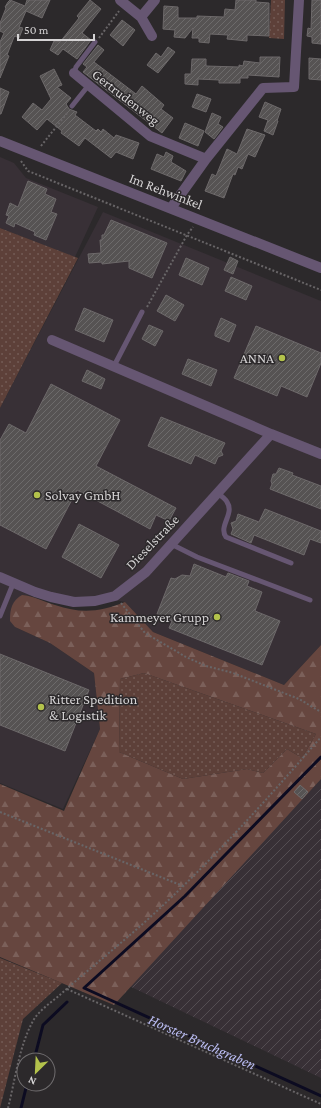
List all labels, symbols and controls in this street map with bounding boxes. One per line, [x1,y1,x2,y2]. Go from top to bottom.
scale bar [18,16,94,42]
text: 50 m [24,23,49,37]
street label: Gertrudenweg [89,66,163,128]
street label: Im Rehwinkel [127,170,205,212]
place label: ANNA [240,350,274,366]
marker: ANNA [277,353,287,363]
place label: Solvay GmbH [45,487,121,503]
marker: Solvay GmbH [32,490,42,500]
street label: Dieselstraße [122,511,182,573]
place label: Kammeyer Grupp [110,609,209,625]
marker: Kammeyer Grupp [212,612,222,622]
place label: Ritter Spedition & Logistik [49,691,138,723]
marker: Ritter Spedition & Logistik [36,702,46,712]
water label: Horster Bruchgraben [145,1011,259,1074]
north arrow [16,1052,56,1092]
text: N [26,1074,38,1088]

